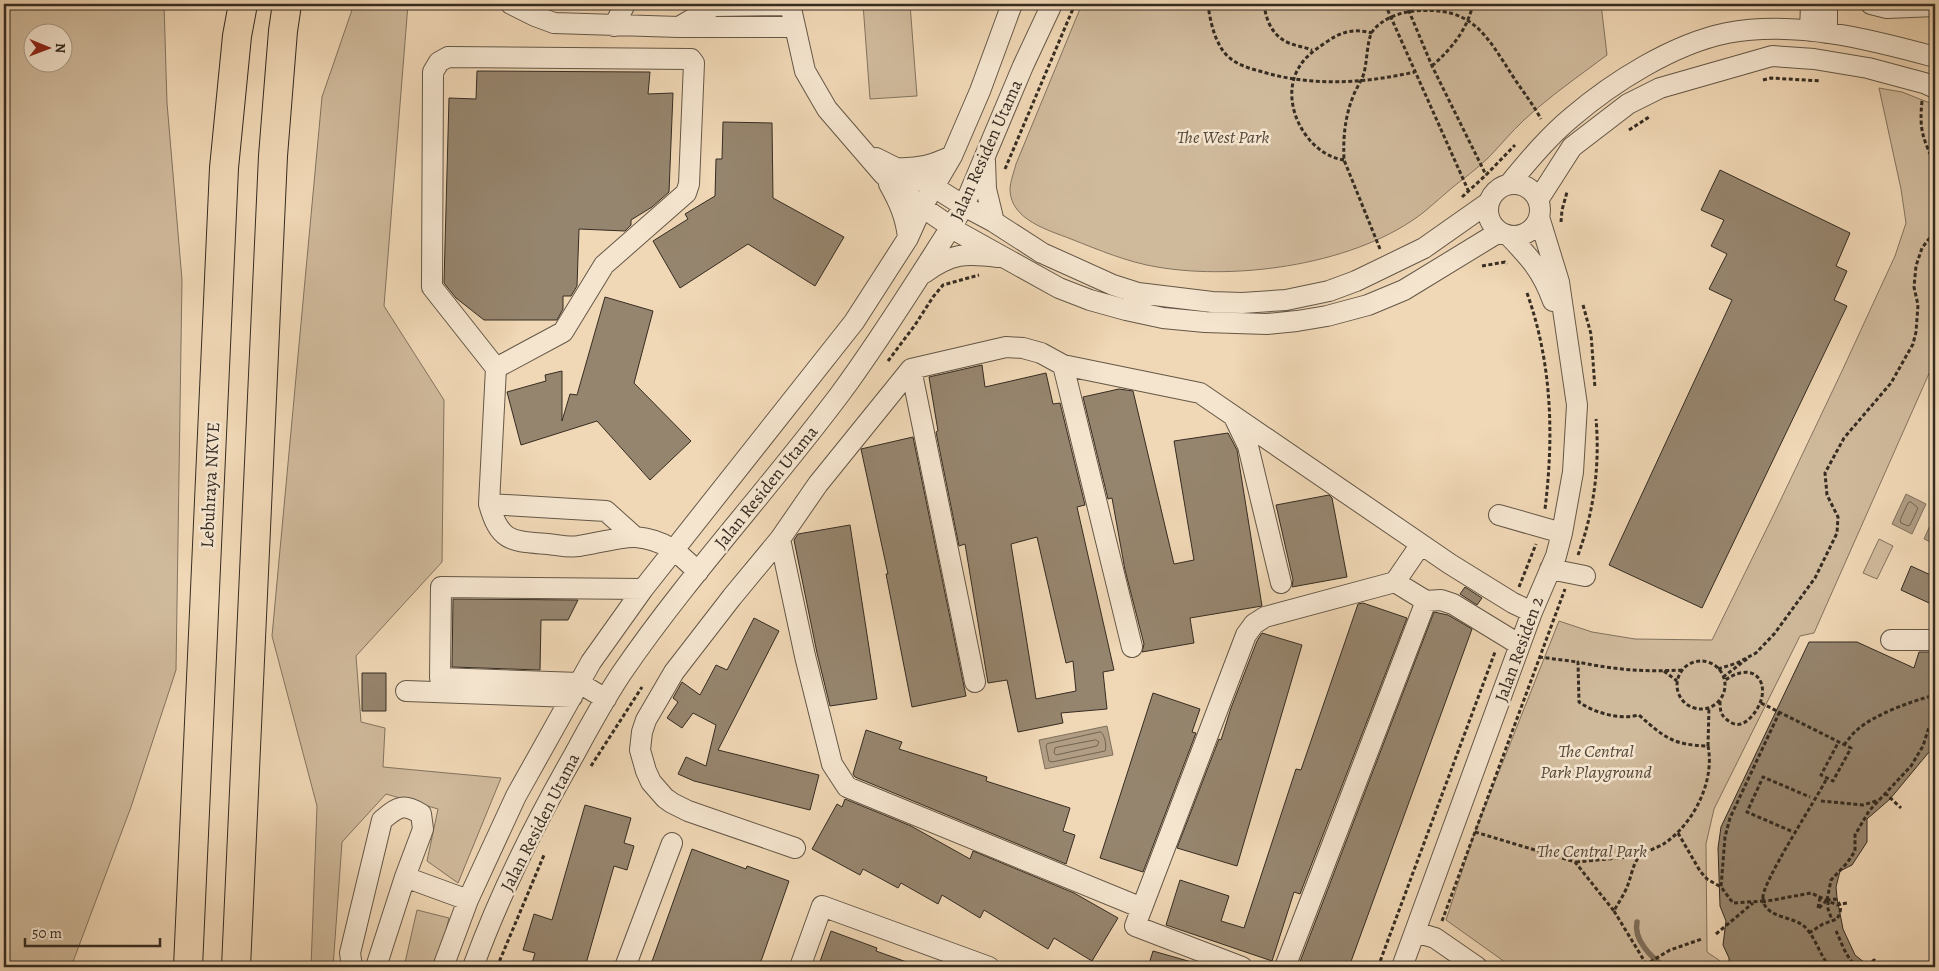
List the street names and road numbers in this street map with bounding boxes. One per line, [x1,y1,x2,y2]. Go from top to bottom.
street label: Jalan Residen Utama [944,75,1028,224]
street label: Jalan Residen Utama [709,420,824,554]
street label: Lebuhraya NKVE [195,421,225,549]
street label: Jalan Residen 2 [1489,593,1549,705]
street label: Jalan Residen Utama [495,748,585,895]

